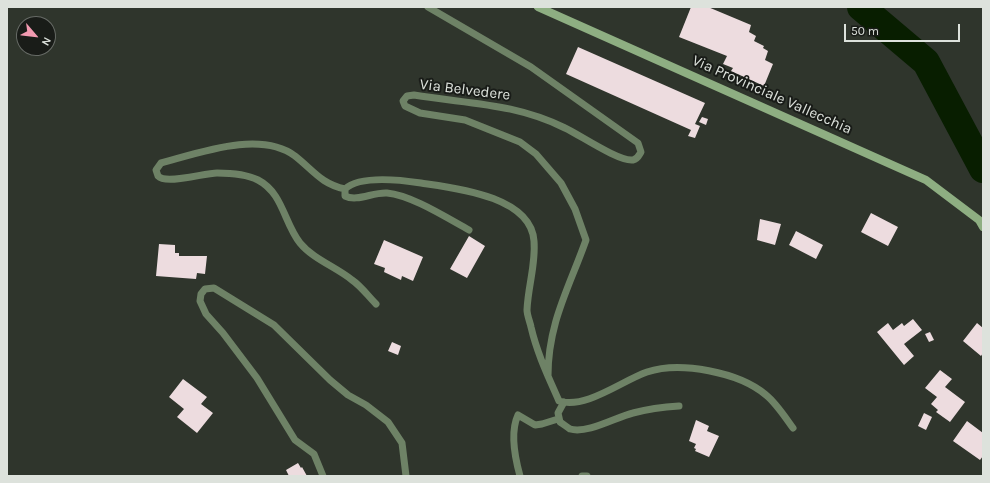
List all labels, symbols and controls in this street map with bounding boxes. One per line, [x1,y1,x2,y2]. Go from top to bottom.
north arrow [16,16,56,56]
scale bar [846,16,962,42]
text: 50 m [851,24,879,38]
text: N [39,35,54,48]
street label: Via Provinciale Vallecchia [689,52,855,138]
street label: Via Belvedere [419,76,511,104]

